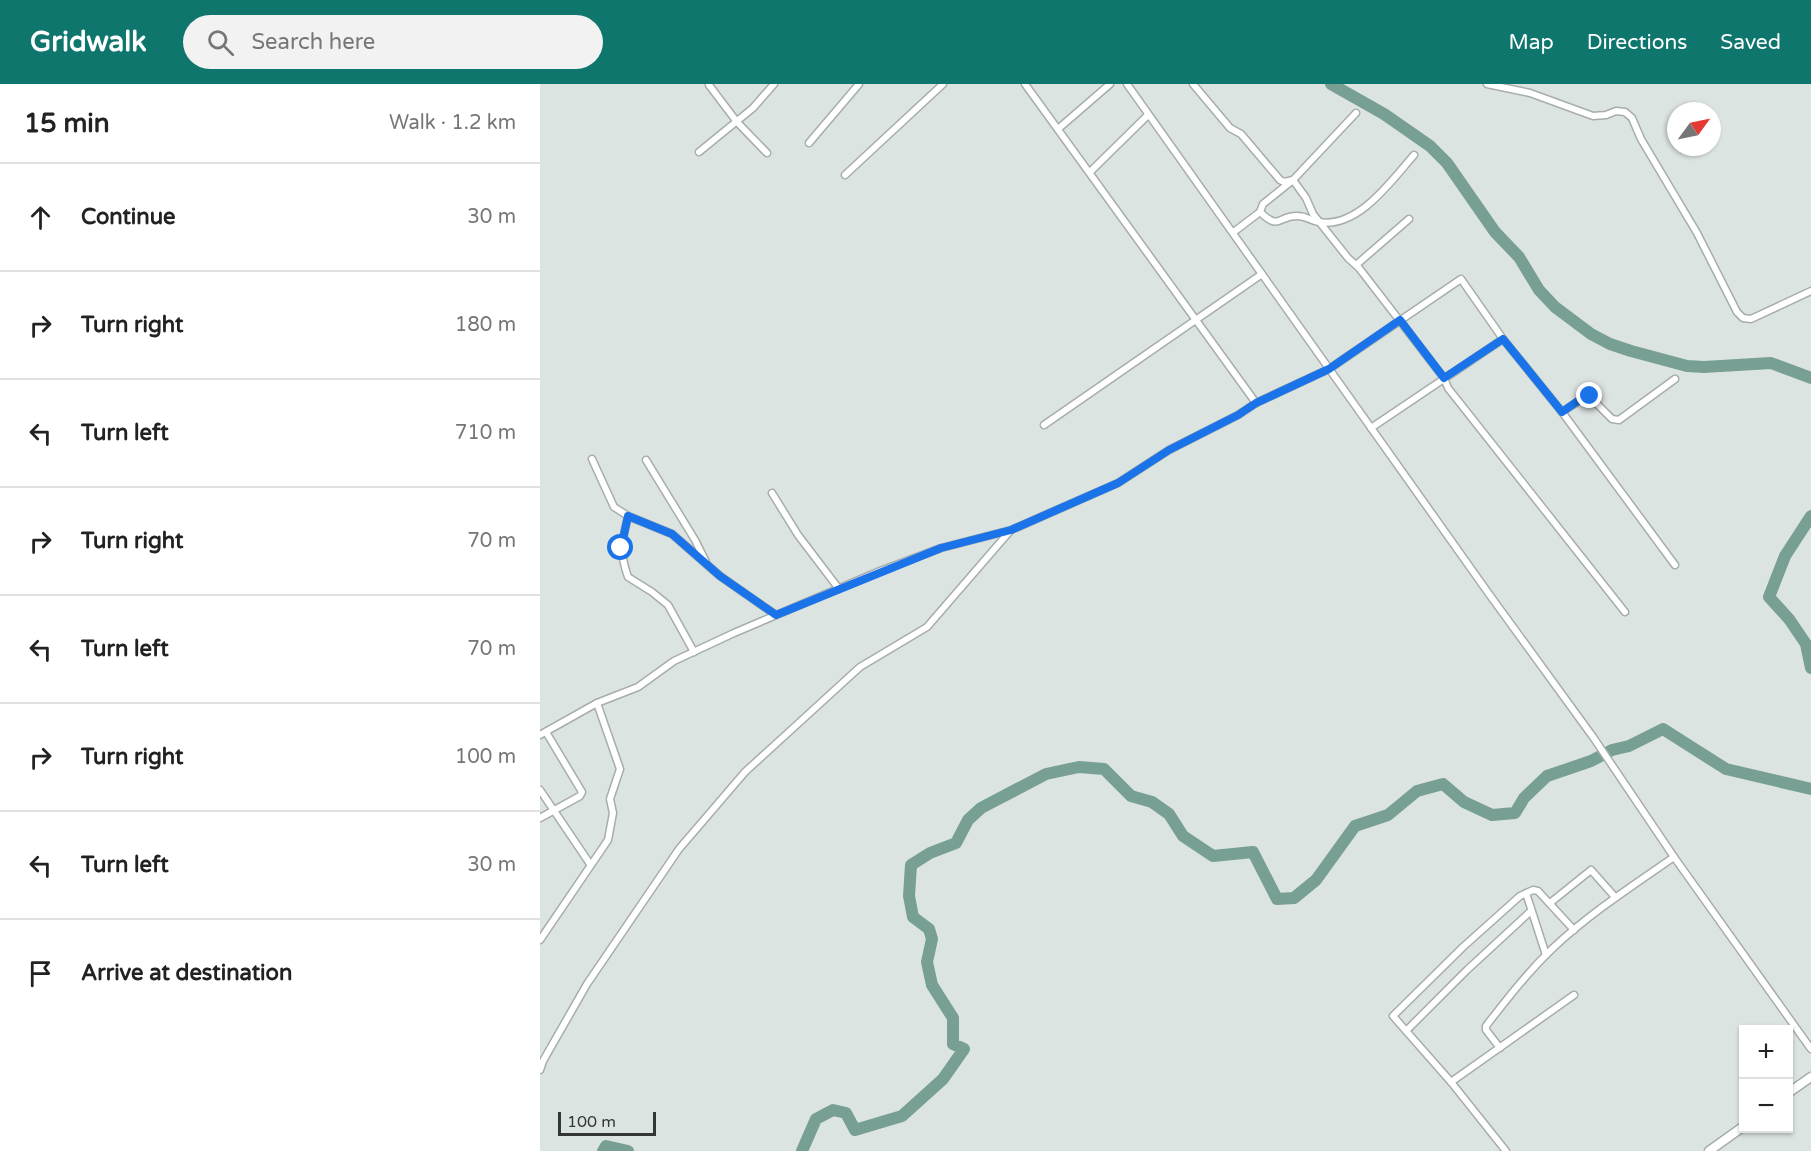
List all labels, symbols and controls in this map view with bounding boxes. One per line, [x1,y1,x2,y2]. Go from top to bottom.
search box [183,15,603,69]
text: Gridwalk [30,25,147,59]
icon: search [204,26,237,59]
text: Search here [252,29,375,55]
text: Map [1508,30,1554,55]
text: Directions [1587,30,1687,55]
text: Saved [1720,30,1781,55]
north arrow [1667,102,1721,156]
text: 15 min [24,108,110,139]
text: Walk · 1.2 km [389,111,516,135]
icon: ahead [24,201,57,234]
text: Continue [81,204,176,230]
text: 30 m [467,205,516,229]
icon: right [24,309,57,342]
text: Turn right [81,312,183,338]
text: 180 m [455,313,516,337]
route end [1576,382,1602,408]
icon: left [24,417,57,450]
text: Turn left [81,420,169,446]
text: 710 m [455,421,516,445]
icon: right [24,525,57,558]
text: Turn right [81,528,183,554]
text: 70 m [467,529,516,553]
route start [607,534,633,560]
icon: left [24,633,57,666]
text: Turn left [81,636,169,662]
text: 70 m [467,637,516,661]
icon: right [24,741,57,774]
text: Turn right [81,744,183,770]
text: 100 m [455,745,516,769]
icon: left [24,849,57,882]
text: Turn left [81,852,169,878]
text: 30 m [467,853,516,877]
icon: arrive [24,957,57,990]
text: Arrive at destination [81,960,292,986]
map controls [1739,1025,1793,1133]
button: + [1739,1025,1793,1079]
button: − [1739,1079,1793,1133]
scale bar [558,1109,656,1136]
text: 100 m [567,1112,616,1132]

